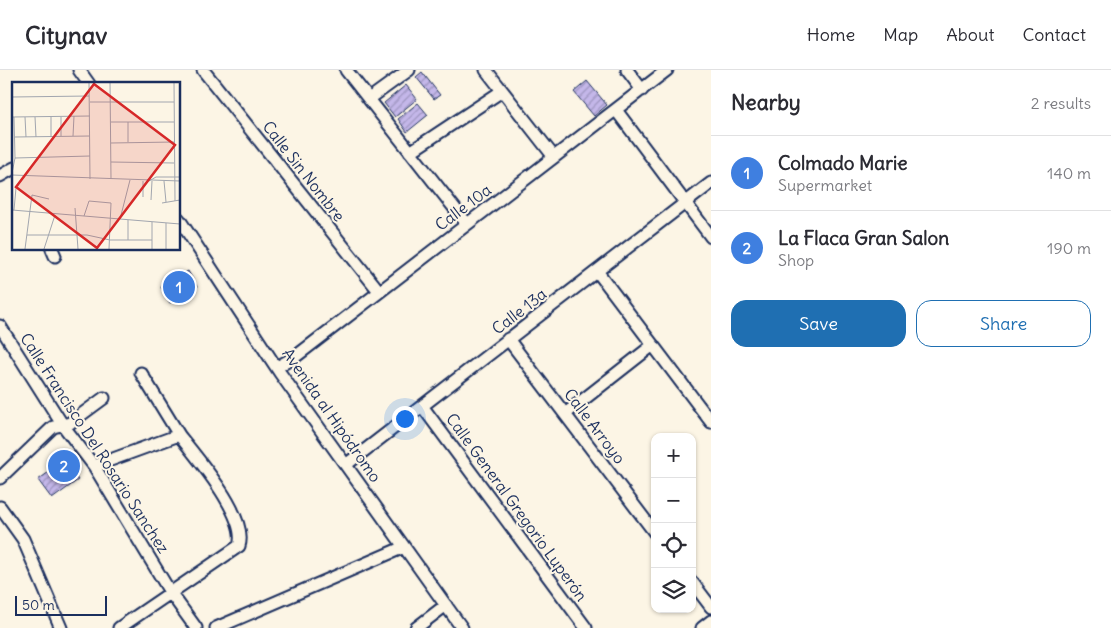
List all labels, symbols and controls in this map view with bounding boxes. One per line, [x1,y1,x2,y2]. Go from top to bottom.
text: Citynav [25,20,107,50]
text: Home [807,23,855,46]
text: Map [883,23,918,46]
text: About [946,23,994,46]
text: Contact [1022,23,1086,46]
inset map [12,82,180,250]
text: Nearby [731,89,801,116]
text: 2 results [1031,93,1091,113]
street label: Calle Sin Nombre [259,117,349,225]
text: Colmado Marie [778,151,907,175]
text: 1 [744,163,750,183]
text: 140 m [1047,163,1091,183]
text: Supermarket [778,175,872,195]
street label: Calle 10a [431,179,495,235]
text: La Flaca Gran Salon [778,226,949,250]
text: 2 [743,238,751,258]
text: 190 m [1047,238,1091,258]
text: Shop [778,250,814,270]
pin: 1 [163,268,195,306]
street label: Calle 13a [488,284,550,338]
button: Save [731,300,906,347]
button: Share [916,300,1091,347]
street label: Calle Francisco Del Rosario Sanchez [16,329,174,557]
street label: Avenida al Hipódromo [278,344,386,486]
street label: Calle Arroyo [560,384,630,468]
your location [392,406,418,432]
street label: Calle General Gregorio Luperón [442,409,592,605]
map controls [651,433,696,613]
button: + [651,433,696,478]
pin: 2 [48,447,80,485]
button: − [651,478,696,523]
button: locate [651,523,696,568]
button: layers [651,568,696,613]
scale bar [15,593,108,616]
text: 50 m [22,596,55,614]

